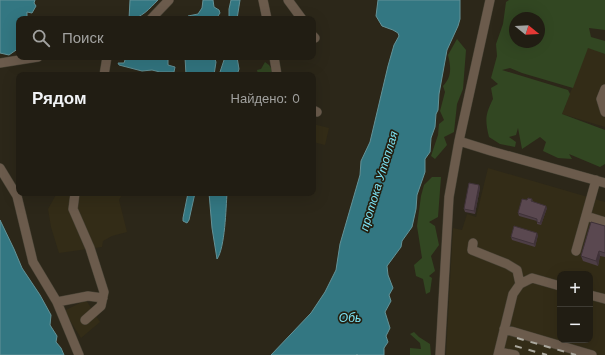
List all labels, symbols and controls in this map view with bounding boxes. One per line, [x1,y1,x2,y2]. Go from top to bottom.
north arrow [509,12,545,48]
search box [16,16,316,60]
icon: search [30,27,52,49]
text: Поиск [62,29,104,47]
text: Рядом [32,88,87,108]
text: Найдено: 0 [231,91,300,106]
water label: протока Утоплая [357,129,401,233]
map controls [557,271,593,343]
button: + [557,271,593,307]
button: − [557,307,593,343]
water label: Обь [339,311,361,325]

